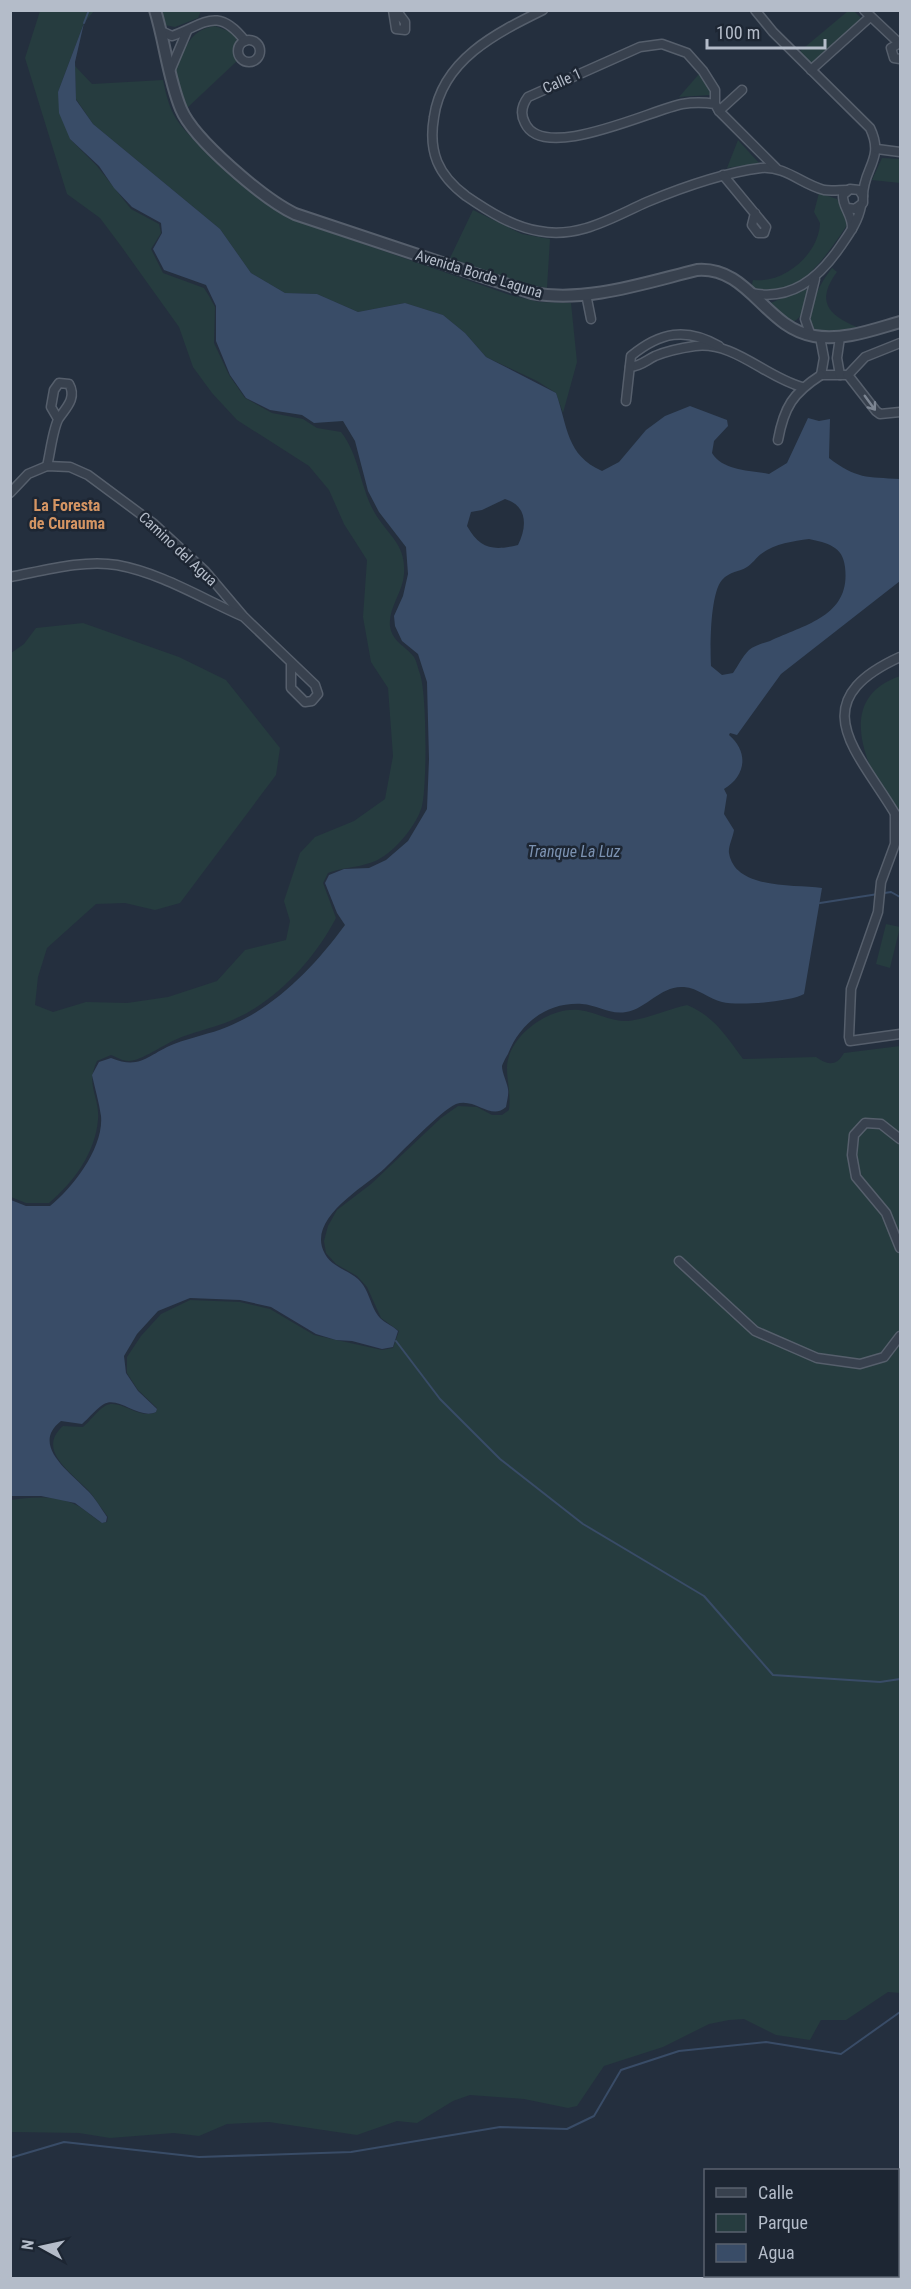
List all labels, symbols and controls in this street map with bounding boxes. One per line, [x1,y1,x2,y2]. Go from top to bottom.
scale bar [707,12,826,50]
text: 100 m [716,22,760,43]
street label: Calle 1 [540,65,584,97]
street label: Avenida Borde Laguna [413,246,545,302]
one-way arrow [864,395,876,411]
district label: La Foresta de Curauma [29,496,106,533]
street label: Camino del Agua [135,508,221,590]
water label: Tranque La Luz [528,842,621,861]
legend [704,2169,899,2277]
text: Calle [758,2182,794,2203]
text: Parque [758,2212,808,2233]
north arrow [12,2217,72,2277]
text: N [18,2239,38,2251]
text: Agua [758,2242,795,2263]

